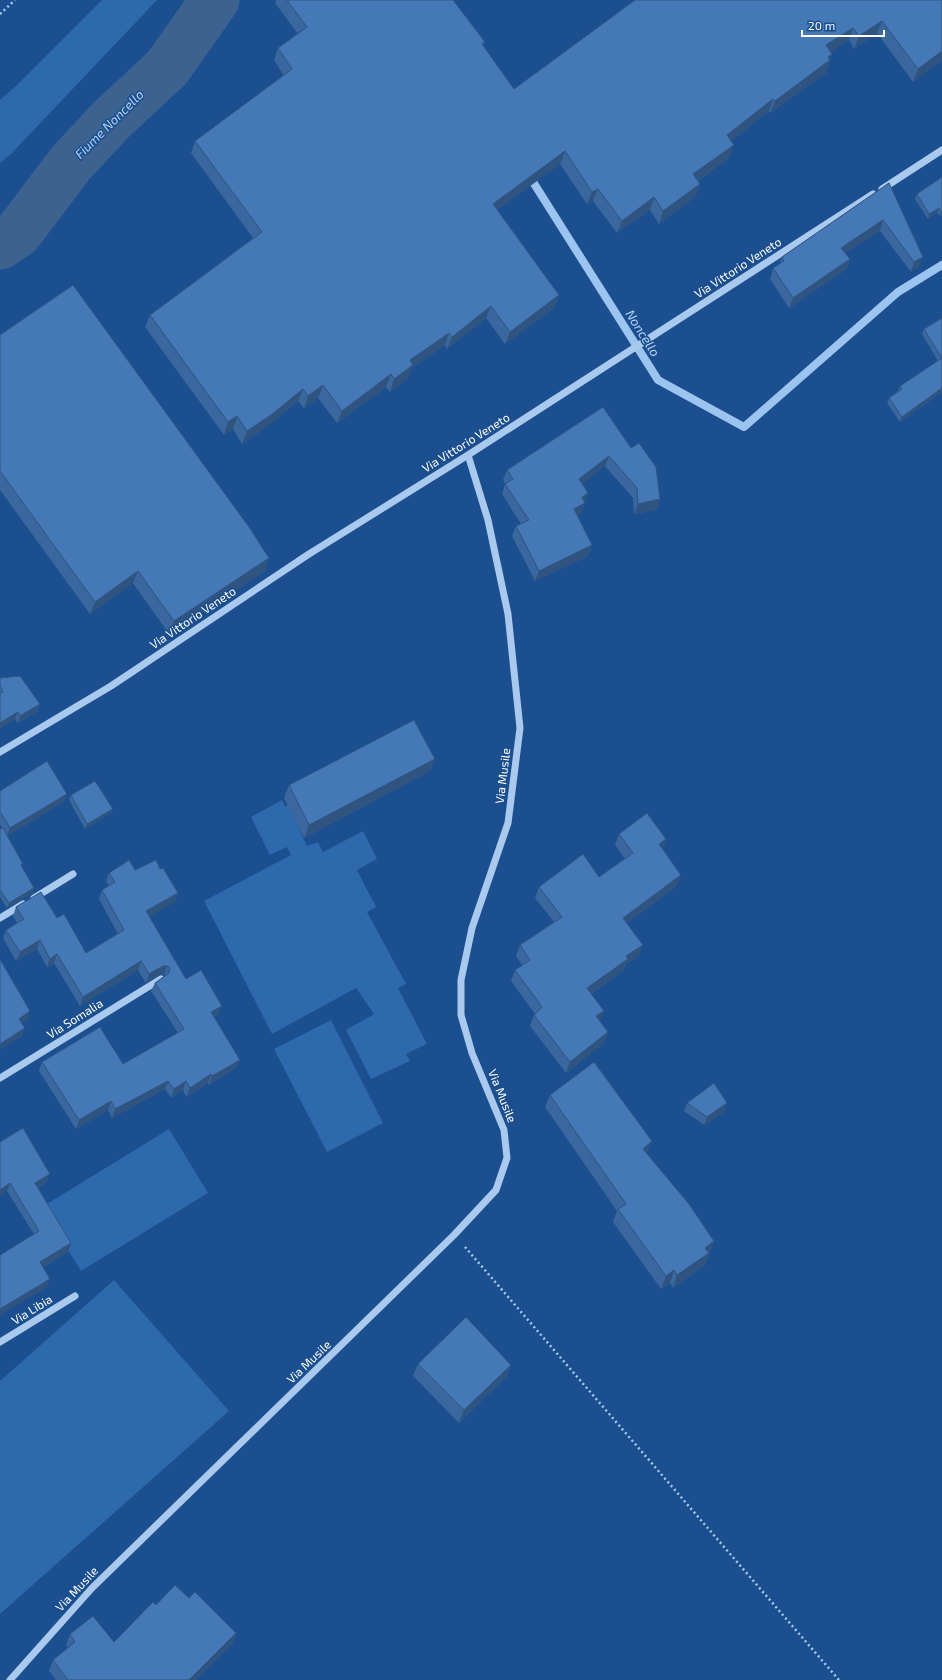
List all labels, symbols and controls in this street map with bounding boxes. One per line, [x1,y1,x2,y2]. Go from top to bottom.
scale bar [802,12,884,38]
text: 20 m [808,18,835,32]
water label: Fiume Noncello [71,86,147,162]
street label: Via Vittorio Veneto [691,234,784,300]
water label: Noncello [622,307,664,359]
street label: Via Vittorio Veneto [419,409,512,475]
street label: Via Vittorio Veneto [147,583,238,651]
street label: Via Musile [492,747,512,805]
street label: Via Somalia [44,995,105,1041]
street label: Via Musile [486,1067,520,1124]
street label: Via Libia [9,1291,54,1327]
street label: Via Musile [283,1337,333,1386]
street label: Via Musile [52,1563,100,1614]

